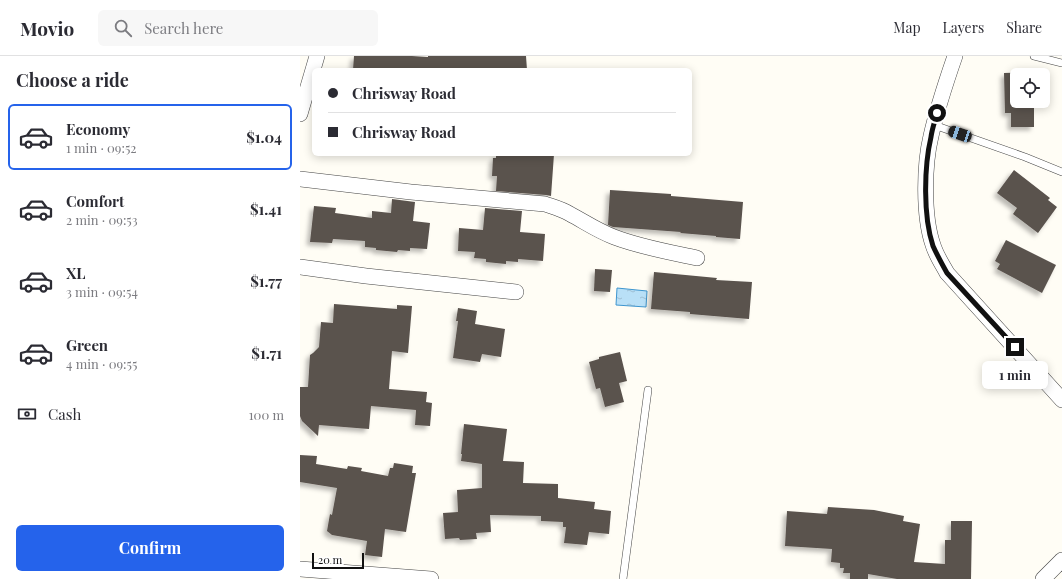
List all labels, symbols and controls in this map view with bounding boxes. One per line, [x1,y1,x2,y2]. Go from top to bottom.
search box [98,10,378,46]
text: Movio [20,15,74,41]
icon: search [112,17,134,39]
text: Search here [144,18,223,38]
text: Map [893,18,921,37]
text: Layers [943,18,984,37]
text: Share [1006,18,1042,37]
text: Choose a ride [16,68,129,92]
map controls [1010,68,1050,108]
button: locate [1010,68,1050,108]
text: Chrisway Road [352,83,456,103]
route start [928,104,946,122]
icon: car [18,119,54,155]
text: Economy [66,119,130,139]
text: Chrisway Road [352,122,456,142]
car [947,124,973,144]
text: $1.04 [246,127,282,147]
text: 1 min · 09:52 [66,139,137,156]
icon: car [18,191,54,227]
text: Comfort [66,191,124,211]
text: $1.41 [250,199,282,219]
text: 2 min · 09:53 [66,211,138,228]
icon: car [18,263,54,299]
text: XL [66,263,86,283]
text: $1.77 [250,271,282,291]
text: 3 min · 09:54 [66,283,138,300]
icon: car [18,335,54,371]
text: Green [66,335,108,355]
route end [1006,338,1024,356]
text: $1.71 [251,343,282,363]
text: 4 min · 09:55 [66,355,137,372]
callout: 1 min [982,361,1048,389]
text: 1 min [999,366,1031,383]
icon: cash [16,403,38,425]
text: Cash [48,404,81,424]
text: 100 m [249,406,284,423]
button: Confirm [16,525,284,571]
scale bar [312,551,364,570]
text: 20 m [318,552,342,567]

